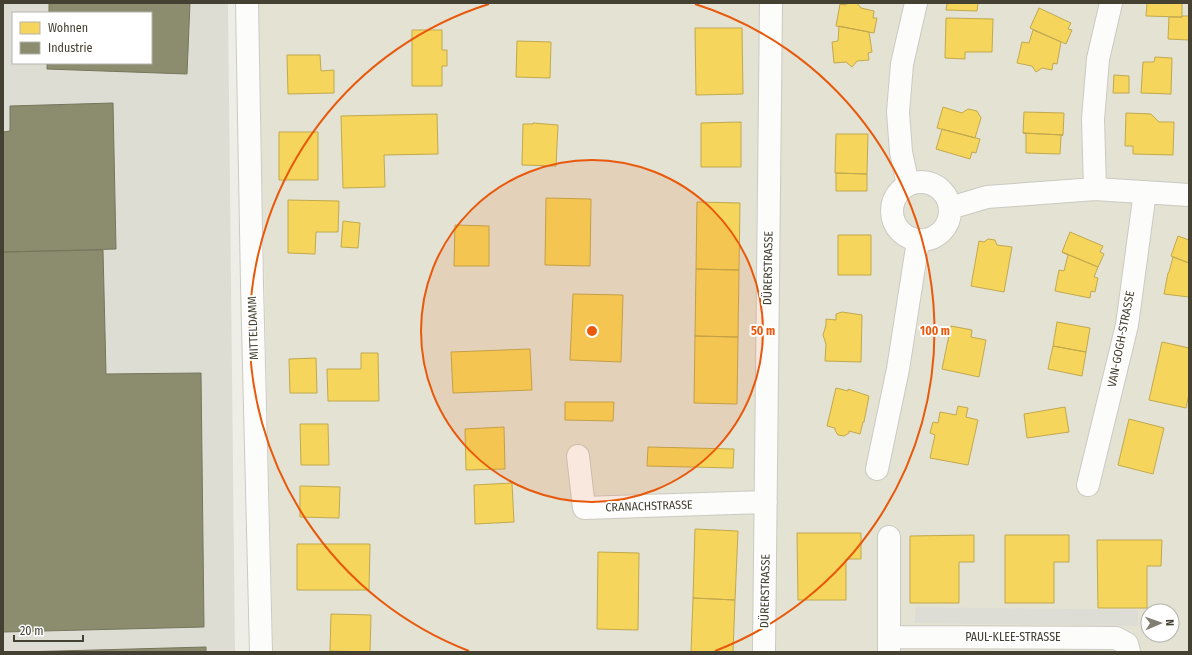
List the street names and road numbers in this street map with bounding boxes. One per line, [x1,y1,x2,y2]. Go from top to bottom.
street label: DÜRERSTRASSE [758,230,776,305]
street label: VAN-GOGH-STRASSE [1105,289,1137,388]
street label: MITTELDAMM [245,296,261,360]
street label: CRANACHSTRASSE [605,497,693,515]
street label: DÜRERSTRASSE [755,553,773,628]
street label: PAUL-KLEE-STRASSE [965,630,1061,644]

